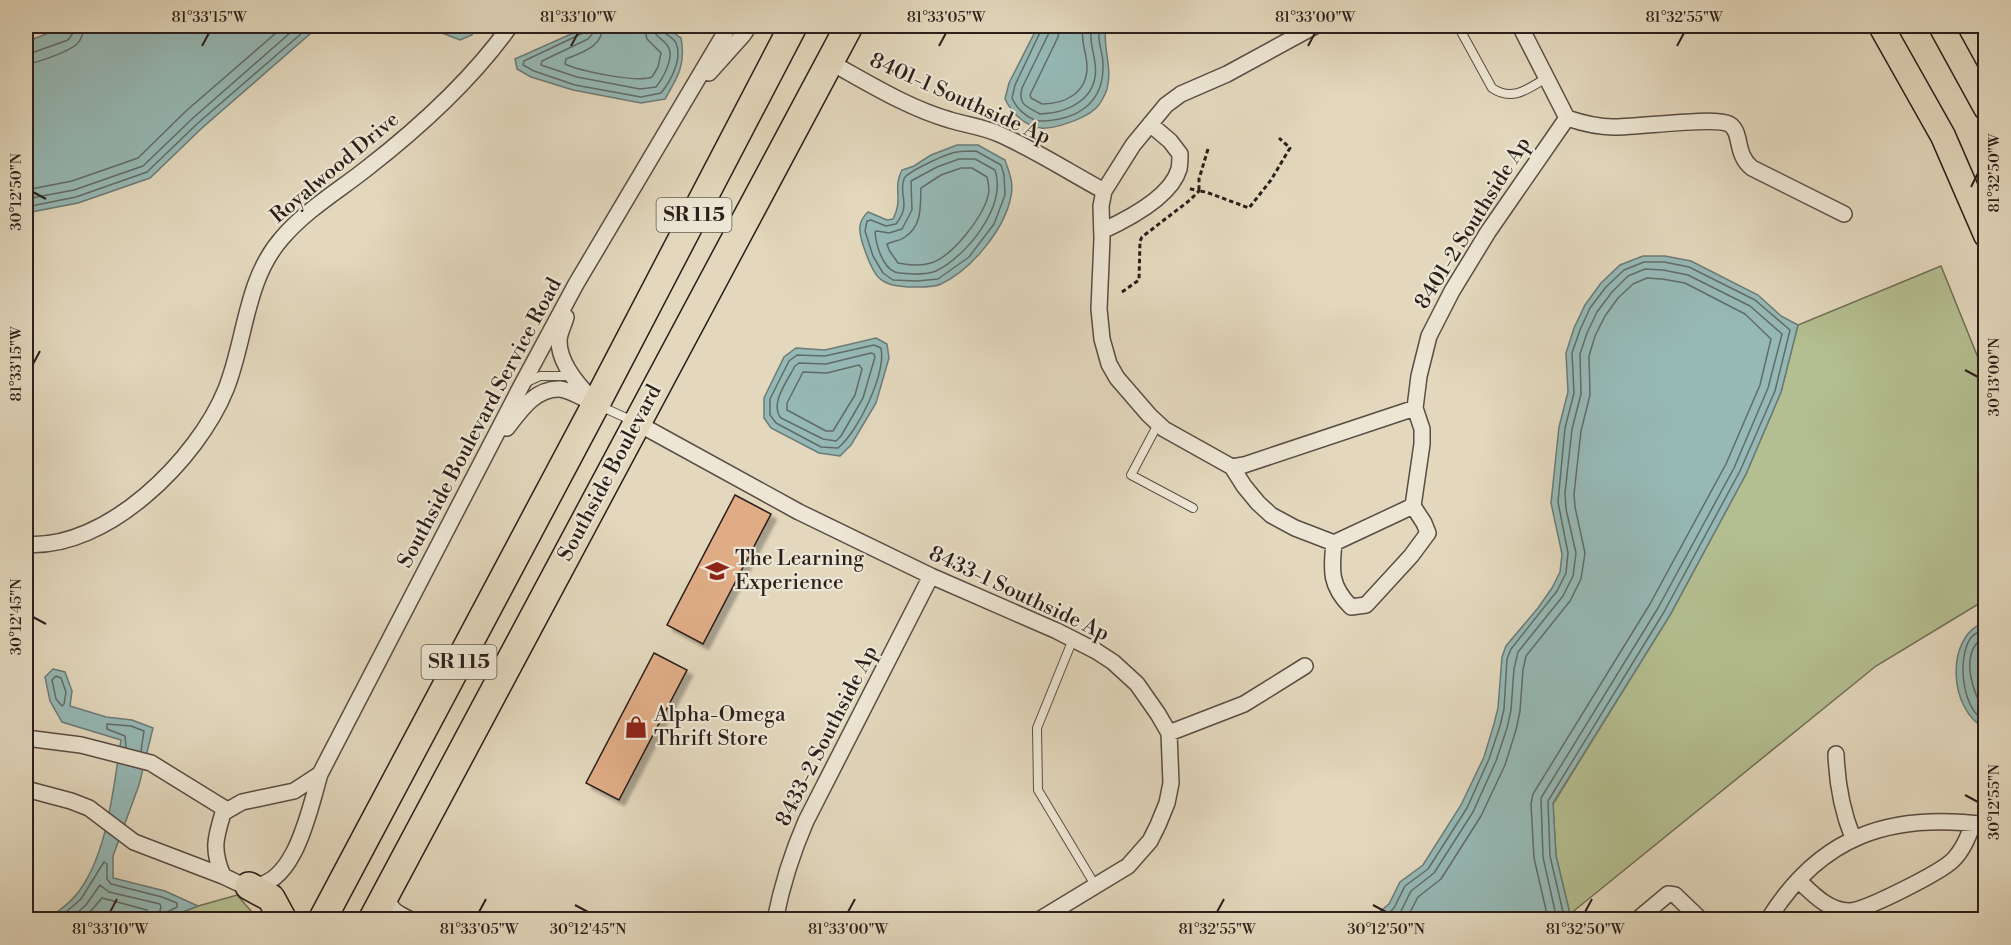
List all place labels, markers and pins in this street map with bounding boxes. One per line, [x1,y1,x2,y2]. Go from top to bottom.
place label: The Learning Experience [735,546,864,596]
school or university icon: The Learning Experience [704,558,730,584]
place label: Alpha-Omega Thrift Store [653,702,786,752]
shop icon: Alpha-Omega Thrift Store [623,714,649,740]

